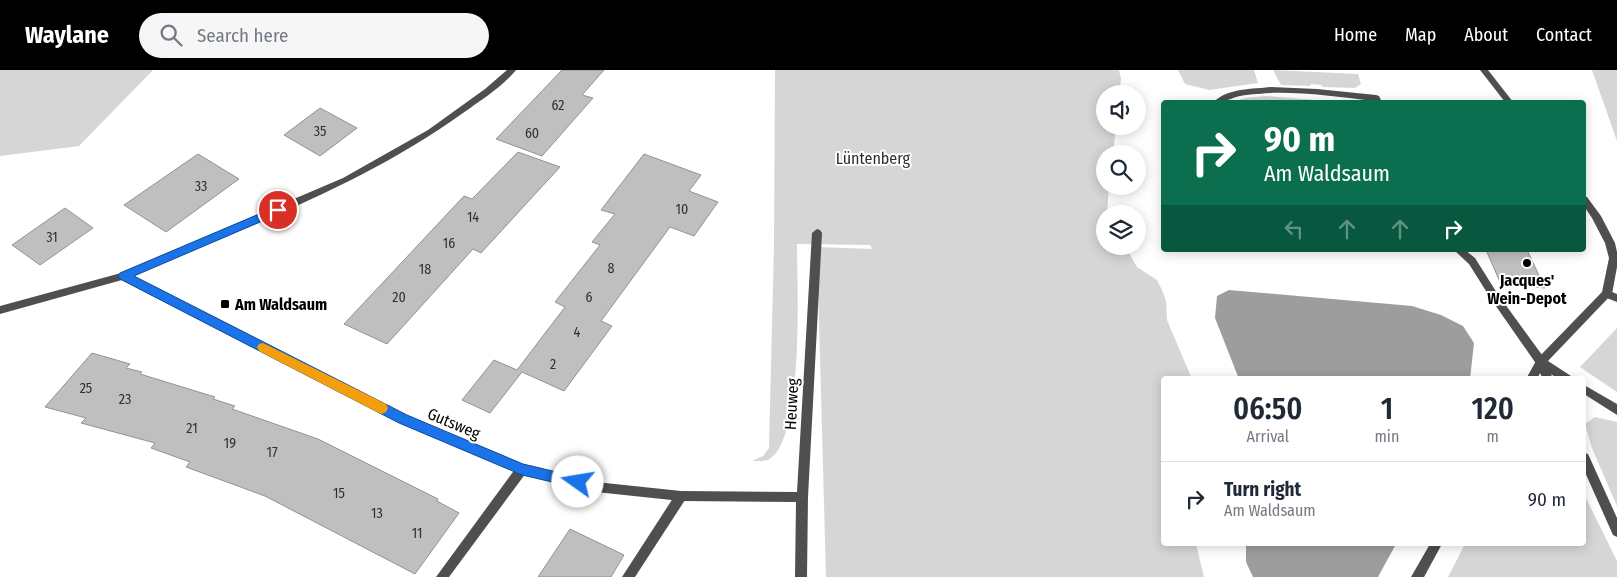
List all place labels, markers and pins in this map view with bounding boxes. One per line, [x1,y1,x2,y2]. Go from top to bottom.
pin [257,189,299,231]
marker: Jacques' Wein-Depot [1521,257,1533,269]
place label: Jacques' Wein-Depot [1487,271,1567,308]
place label: Am Waldsaum [234,295,327,314]
marker: Am Waldsaum [219,298,231,310]

